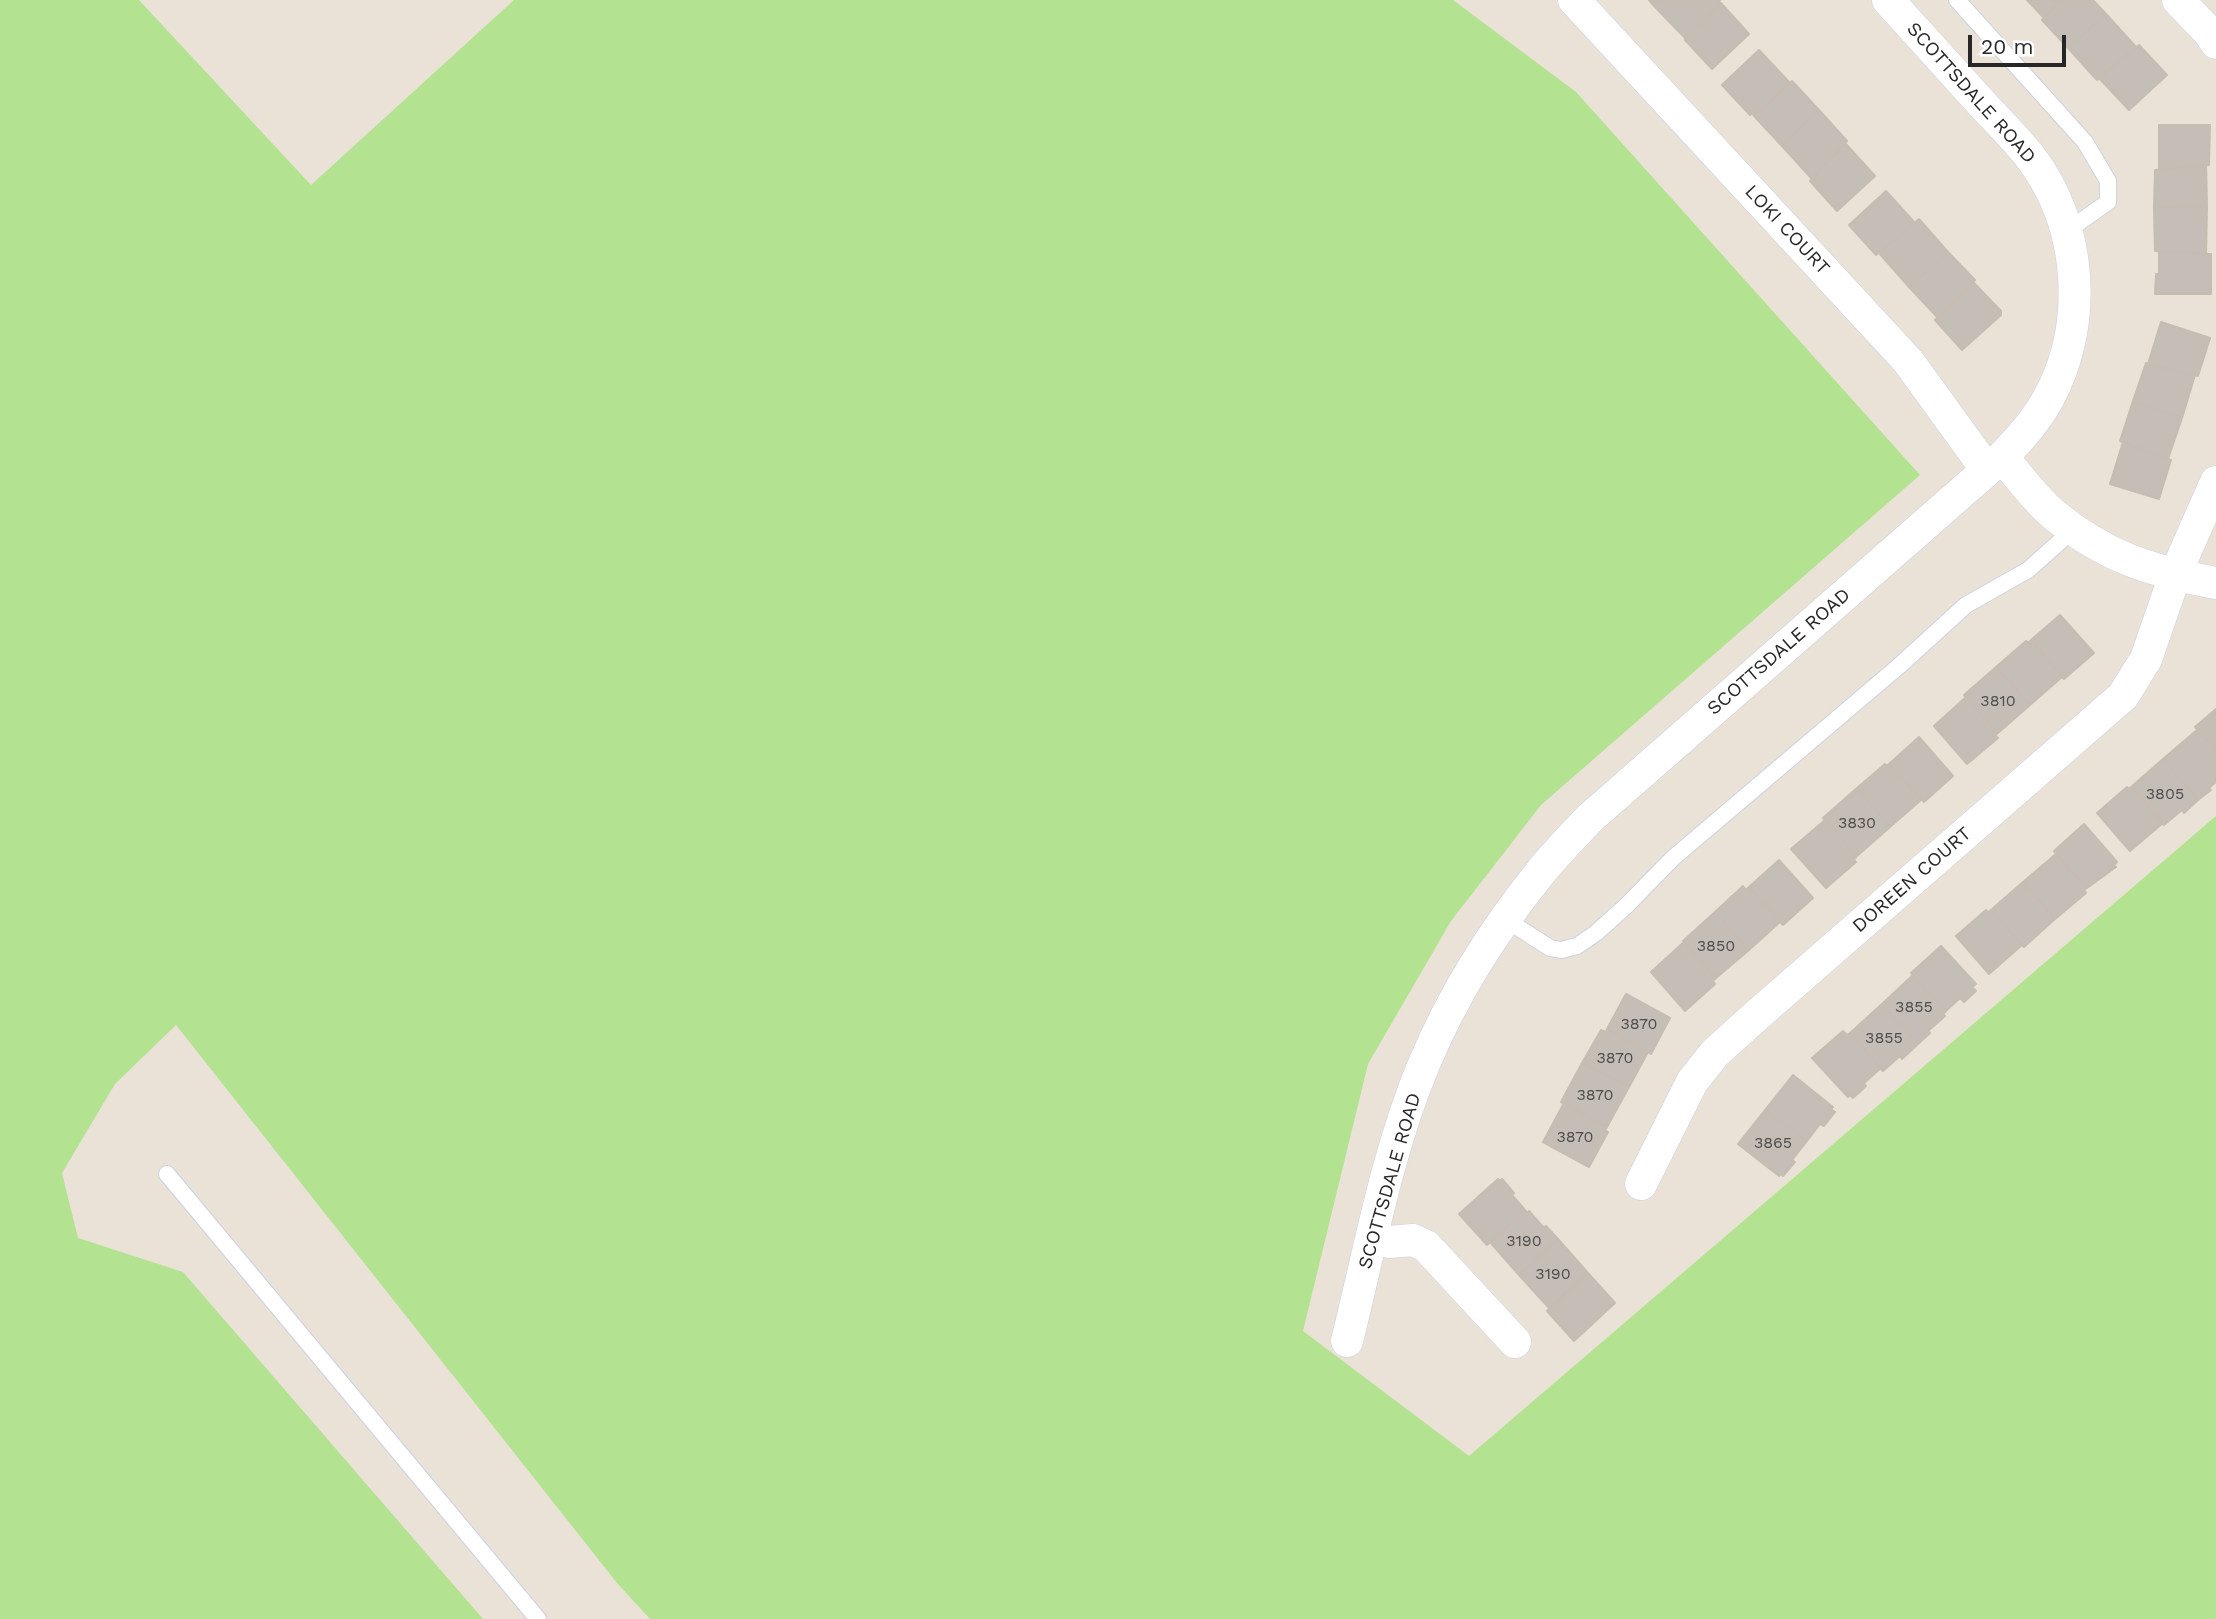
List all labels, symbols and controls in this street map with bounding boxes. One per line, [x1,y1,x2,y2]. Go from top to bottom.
street label: SCOTTSDALE ROAD [1902,18,2040,168]
scale bar [1971,21,2069,65]
text: 20 m [1981,34,2033,59]
street label: LOKI COURT [1740,180,1834,280]
street label: SCOTTSDALE ROAD [1703,584,1855,720]
house number: 3810 [1980,691,2016,711]
house number: 3805 [2146,784,2184,804]
house number: 3830 [1838,813,1876,833]
street label: DOREEN COURT [1848,822,1976,938]
house number: 3850 [1697,936,1735,956]
house number: 3855 [1895,997,1933,1017]
house number: 3870 [1620,1014,1658,1034]
house number: 3855 [1865,1028,1903,1048]
house number: 3870 [1596,1048,1634,1068]
house number: 3870 [1576,1085,1614,1105]
street label: SCOTTSDALE ROAD [1354,1090,1426,1272]
house number: 3870 [1556,1127,1594,1147]
house number: 3865 [1754,1133,1792,1153]
house number: 3190 [1506,1231,1542,1251]
house number: 3190 [1535,1264,1571,1284]

